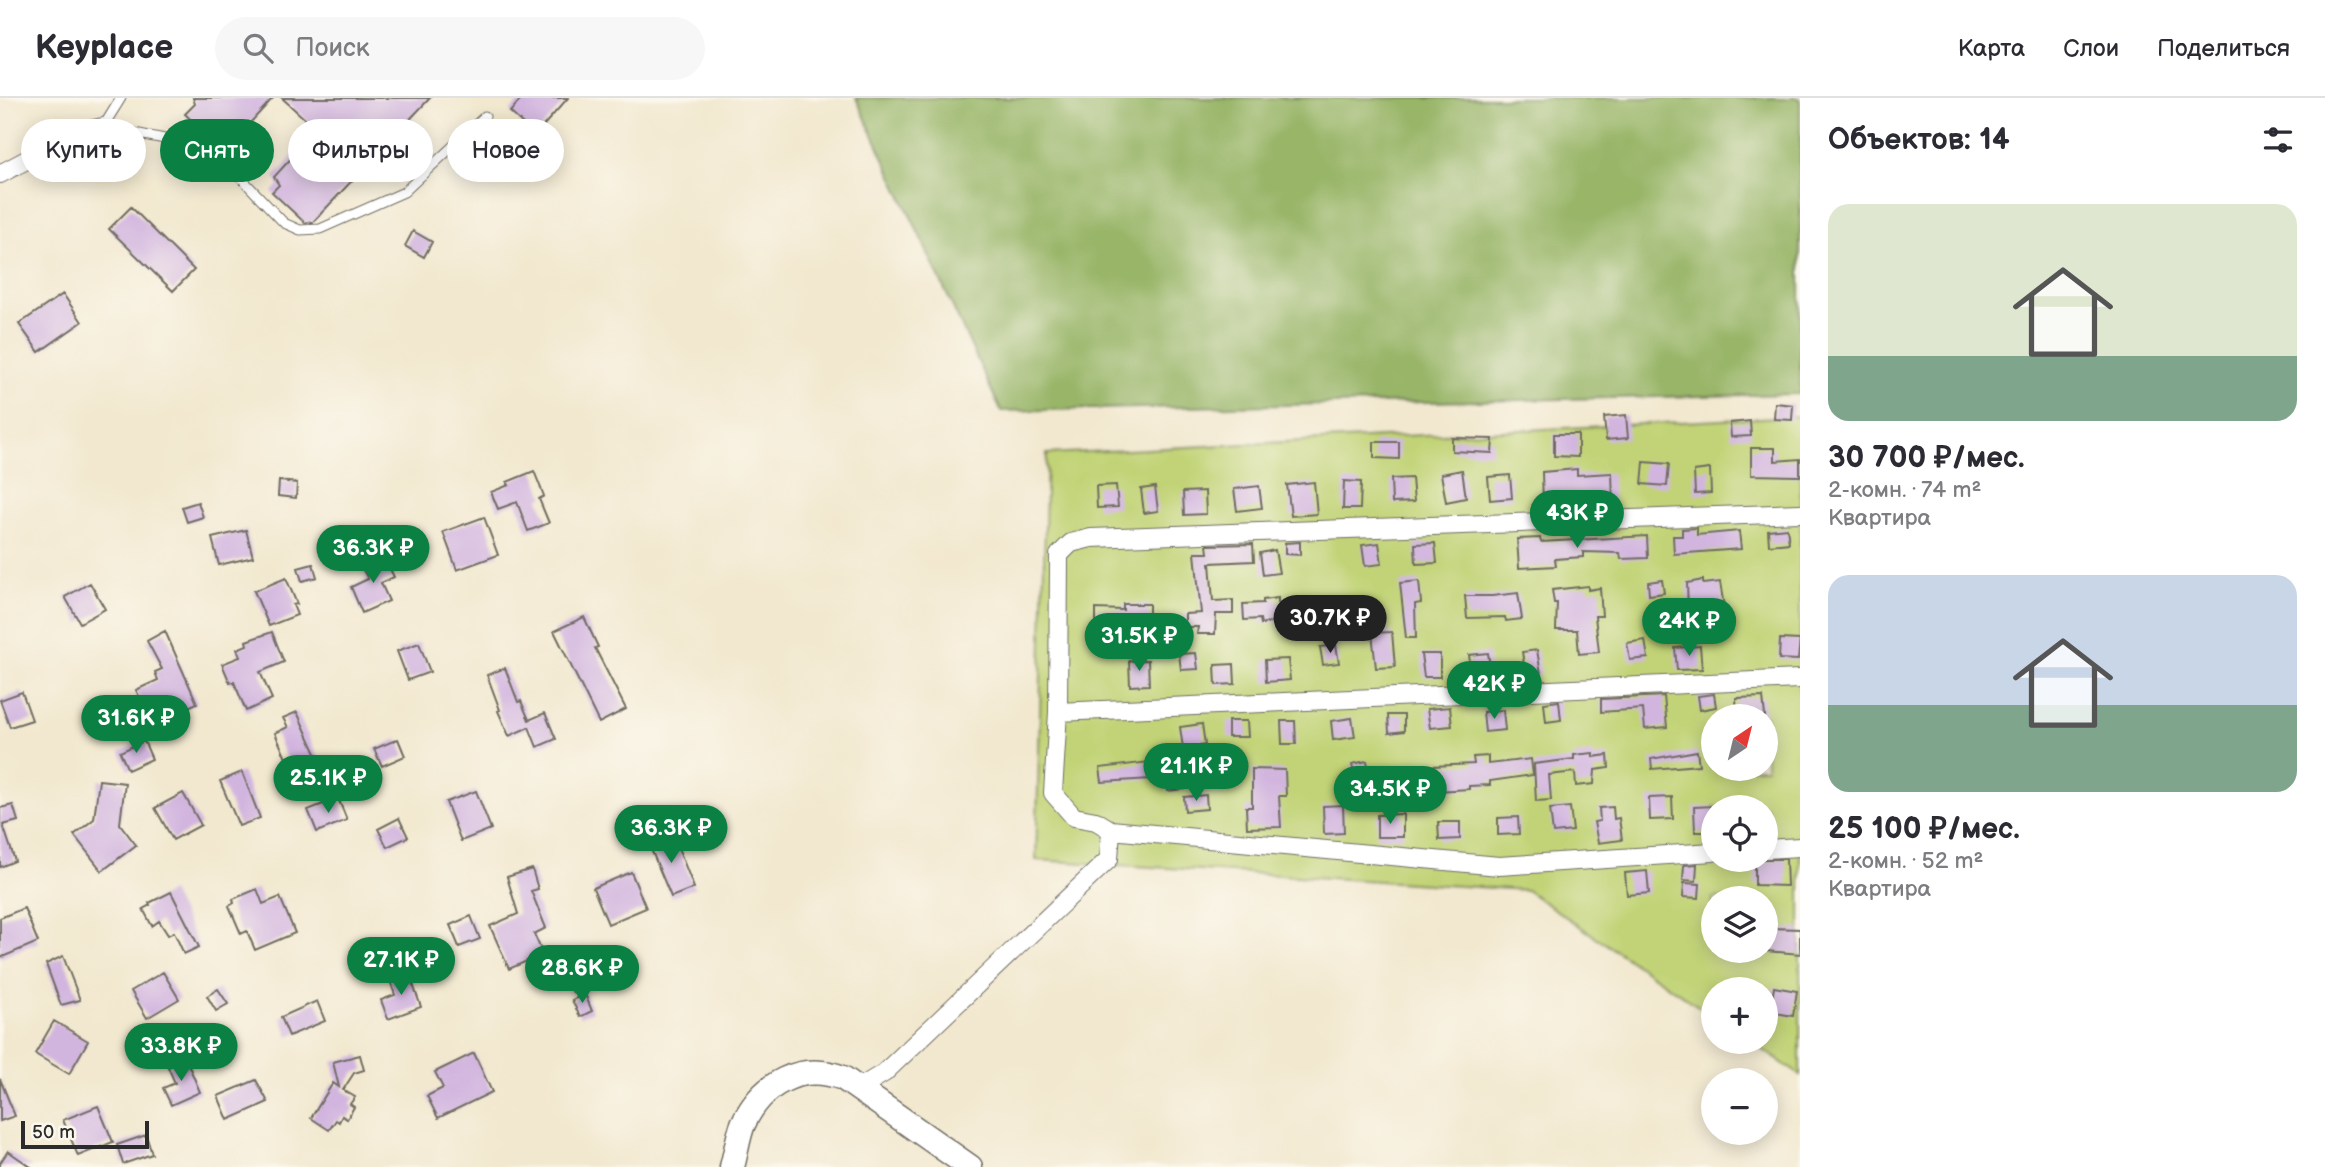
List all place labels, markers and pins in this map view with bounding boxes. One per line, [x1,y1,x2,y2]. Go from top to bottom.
pin: 43K ₽ [1528,490,1626,550]
pin: 36.3K ₽ [308,526,438,585]
pin: 30.7K ₽ [1265,596,1395,655]
pin: 24K ₽ [1640,598,1738,658]
pin: 31.5K ₽ [1074,614,1204,673]
pin: 42K ₽ [1445,662,1543,721]
pin: 31.6K ₽ [71,696,201,755]
pin: 21.1K ₽ [1131,744,1261,803]
pin: 25.1K ₽ [263,756,393,815]
pin: 34.5K ₽ [1325,766,1455,826]
pin: 36.3K ₽ [606,806,736,865]
pin: 27.1K ₽ [336,937,466,997]
pin: 28.6K ₽ [517,946,647,1005]
pin: 33.8K ₽ [116,1024,246,1083]

